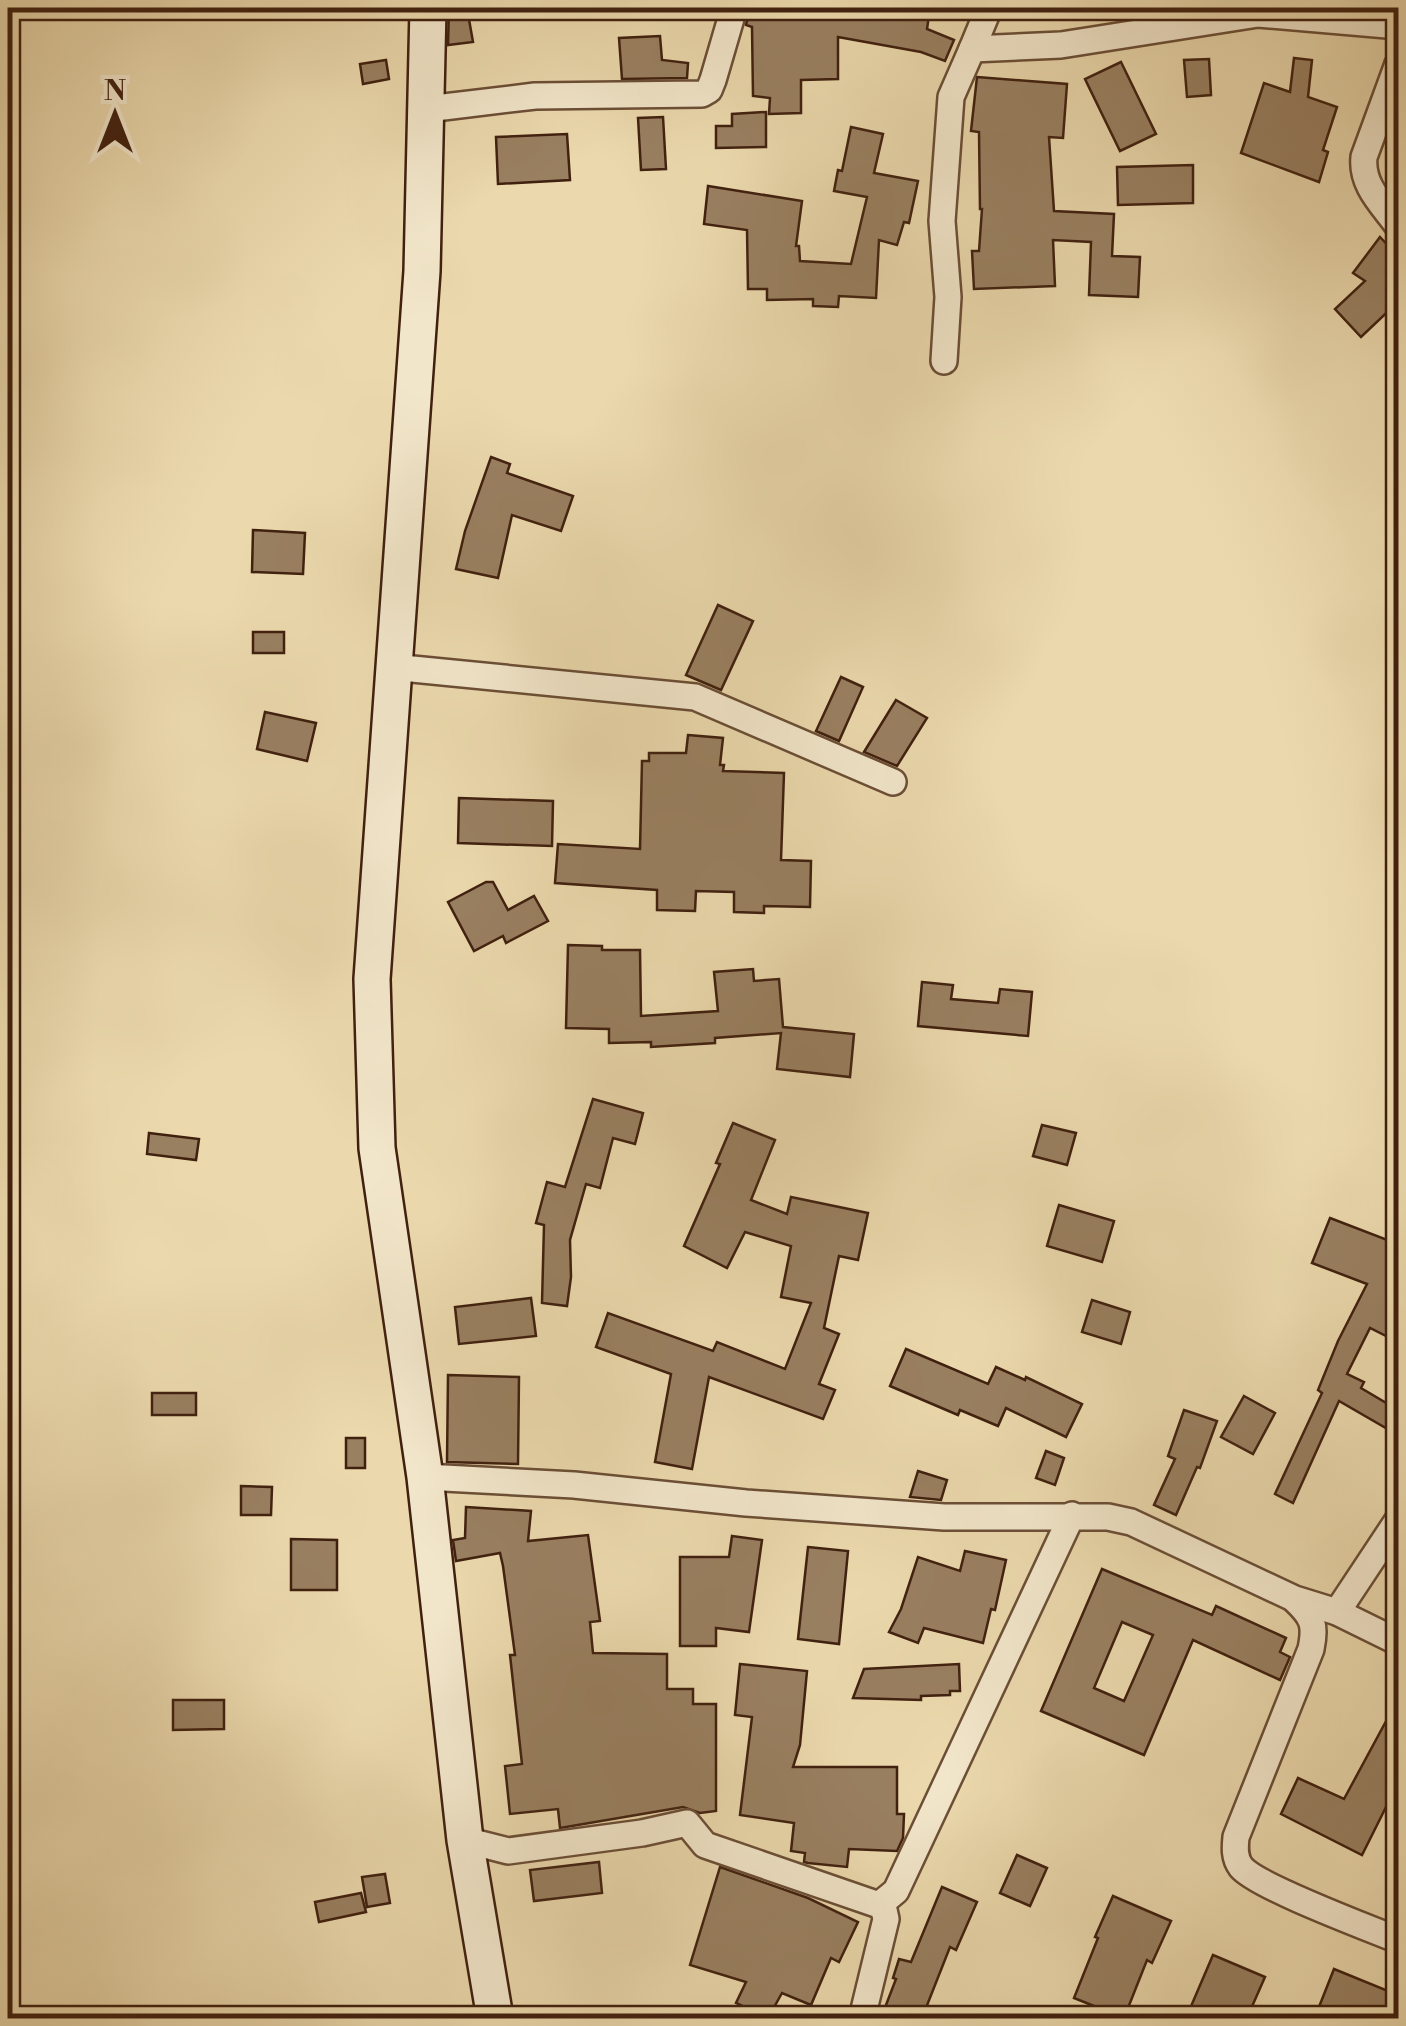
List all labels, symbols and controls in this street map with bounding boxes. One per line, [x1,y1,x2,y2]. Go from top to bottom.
north arrow [65,65,165,165]
text: N [104,74,126,109]

